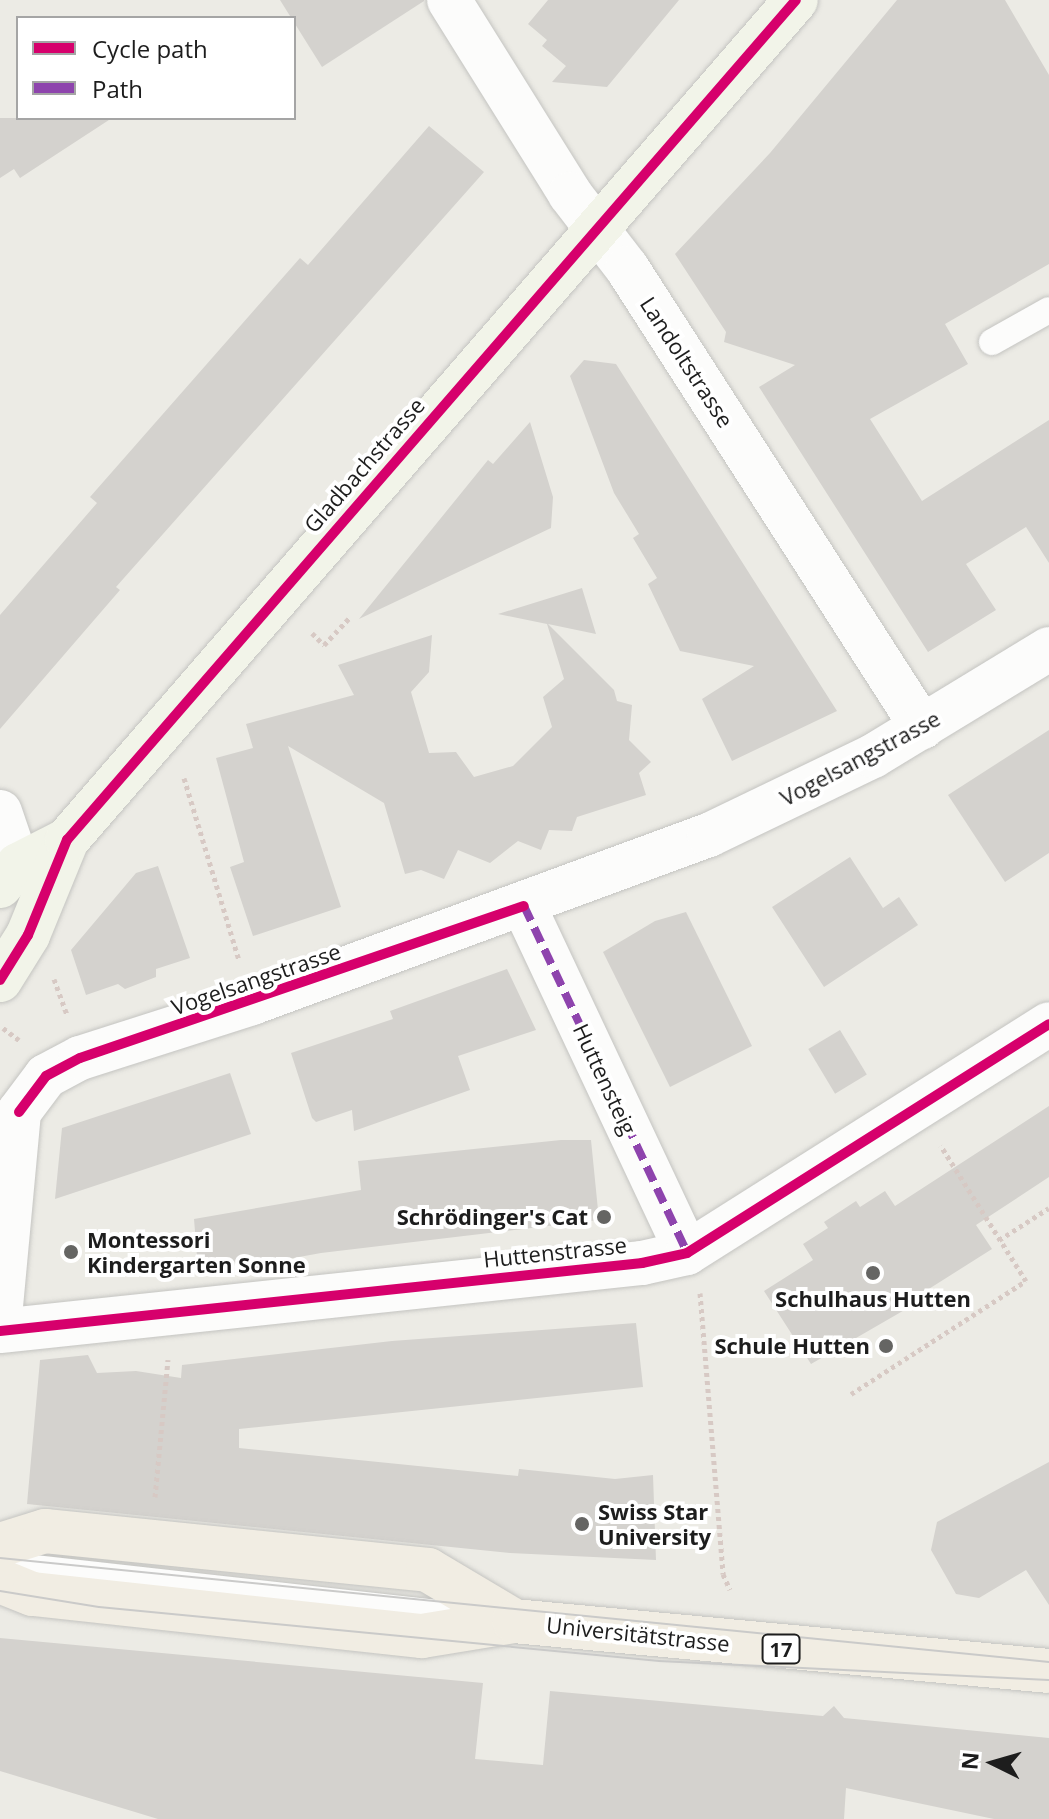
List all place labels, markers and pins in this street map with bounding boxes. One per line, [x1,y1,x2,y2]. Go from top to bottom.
place label: Schrödinger's Cat [397,1204,588,1230]
marker: Schrödinger's Cat [595,1208,613,1226]
place label: Montessori Kindergarten Sonne [87,1226,306,1278]
marker: Montessori Kindergarten Sonne [62,1243,80,1261]
marker: Schulhaus Hutten [864,1264,882,1282]
place label: Schulhaus Hutten [775,1286,971,1312]
place label: Schule Hutten [714,1333,870,1359]
marker: Schule Hutten [877,1337,895,1355]
place label: Swiss Star University [598,1498,711,1550]
marker: Swiss Star University [573,1515,591,1533]

